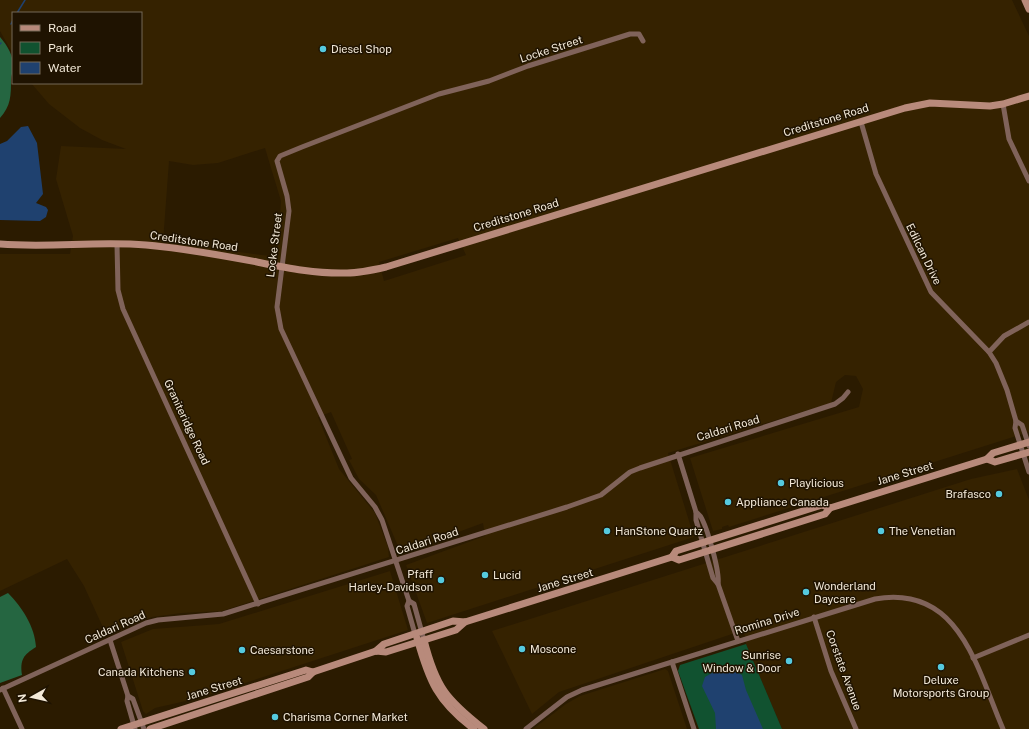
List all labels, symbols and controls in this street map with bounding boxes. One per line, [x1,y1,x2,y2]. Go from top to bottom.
legend [12,12,142,84]
text: Road [48,21,76,35]
street label: Locke Street [518,33,584,65]
text: Park [48,41,74,55]
place label: Diesel Shop [331,43,392,55]
marker: Diesel Shop [318,44,328,54]
text: Water [48,61,82,75]
street label: Creditstone Road [782,101,870,139]
street label: Creditstone Road [472,196,560,234]
street label: Locke Street [264,212,284,278]
street label: Edilcan Drive [904,221,944,287]
street label: Creditstone Road [149,229,239,253]
street label: Graniteridge Road [162,377,212,467]
street label: Caldari Road [695,413,761,443]
street label: Jane Street [876,459,934,487]
place label: Playlicious [789,477,844,489]
marker: Playlicious [776,478,786,488]
place label: Brafasco [945,488,991,500]
marker: Brafasco [994,489,1004,499]
place label: Appliance Canada [736,496,829,508]
marker: Appliance Canada [723,497,733,507]
street label: Caldari Road [394,525,460,557]
place label: HanStone Quartz [615,525,703,537]
place label: The Venetian [889,525,955,537]
marker: HanStone Quartz [602,526,612,536]
marker: The Venetian [876,526,886,536]
street label: Jane Street [536,566,594,594]
place label: Pfaff Harley-Davidson [349,568,434,593]
place label: Lucid [493,569,521,581]
marker: Lucid [480,570,490,580]
marker: Pfaff Harley-Davidson [436,575,446,585]
place label: Wonderland Daycare [814,580,876,605]
marker: Wonderland Daycare [801,587,811,597]
street label: Romina Drive [733,605,801,637]
street label: Caldari Road [83,608,147,646]
street label: Corstate Avenue [824,628,864,712]
place label: Moscone [530,643,576,655]
place label: Caesarstone [250,644,314,656]
marker: Moscone [517,644,527,654]
marker: Caesarstone [237,645,247,655]
place label: Sunrise Window & Door [703,649,781,674]
marker: Sunrise Window & Door [784,656,794,666]
marker: Deluxe Motorsports Group [936,662,946,672]
place label: Canada Kitchens [98,666,184,678]
marker: Canada Kitchens [187,667,197,677]
street label: Jane Street [185,674,243,702]
place label: Deluxe Motorsports Group [893,674,990,699]
north arrow [12,677,52,717]
text: N [16,693,29,703]
place label: Charisma Corner Market [283,711,408,723]
marker: Charisma Corner Market [270,712,280,722]

